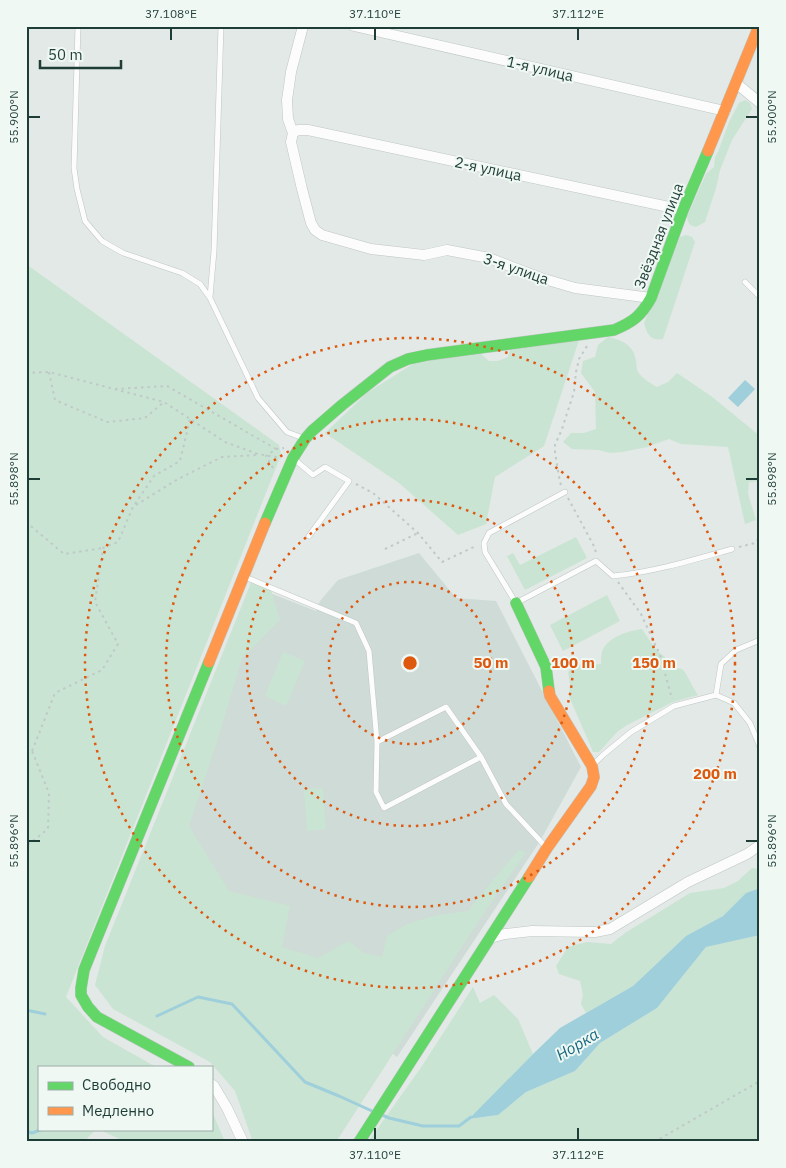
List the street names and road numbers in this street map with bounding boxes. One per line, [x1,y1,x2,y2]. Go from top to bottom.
street label: 1-я улица [505,52,575,85]
street label: 2-я улица [453,152,523,185]
street label: Звёздная улица [630,180,687,291]
street label: 3-я улица [481,248,551,289]

